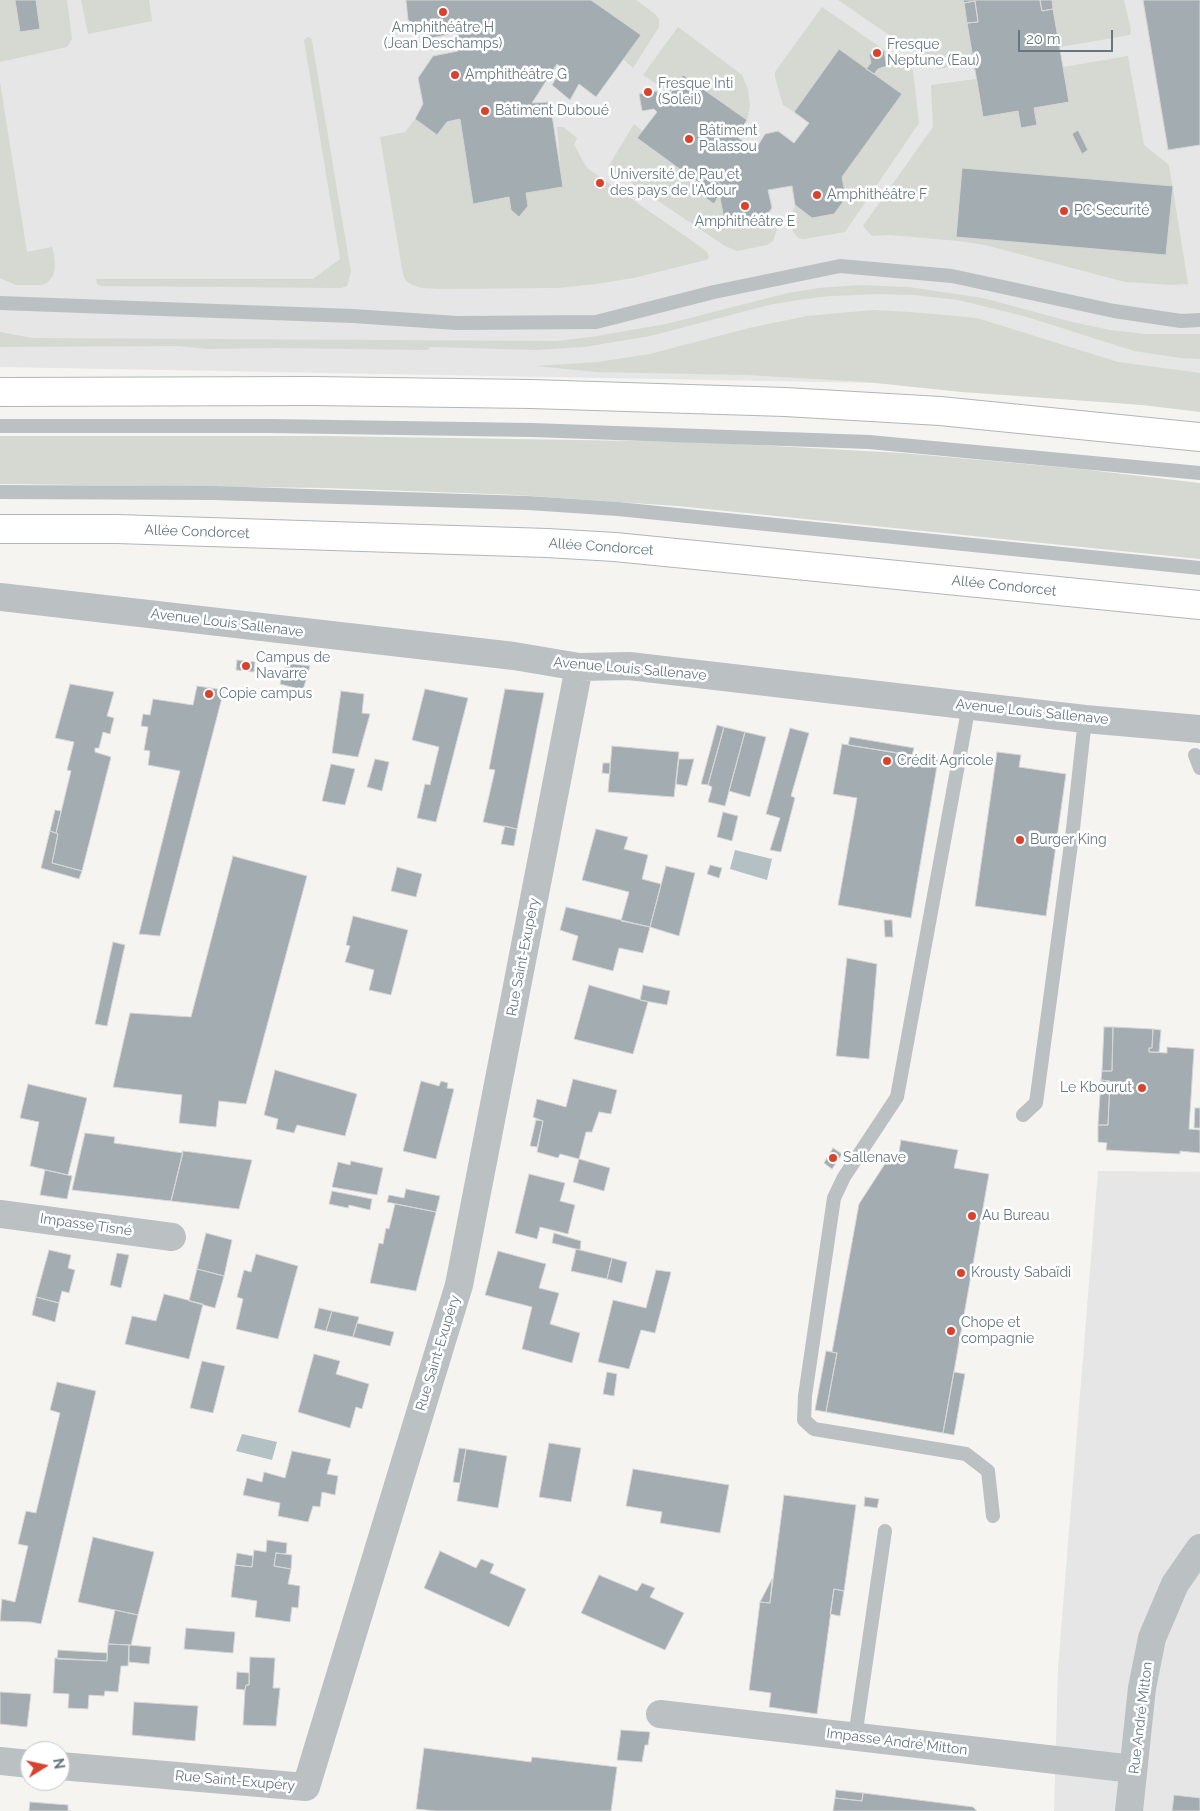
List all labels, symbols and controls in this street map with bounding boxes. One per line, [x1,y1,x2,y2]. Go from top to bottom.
marker: Amphithéâtre H (Jean Deschamps) [437,6,449,18]
place label: Amphithéâtre H (Jean Deschamps) [384,20,502,52]
scale bar [1020,20,1115,52]
text: 20 m [1026,30,1061,48]
place label: Fresque Neptune (Eau) [887,37,979,70]
marker: Fresque Neptune (Eau) [871,47,883,59]
place label: Amphithéâtre G [465,67,567,83]
marker: Amphithéâtre G [449,69,461,81]
place label: Fresque Inti (Soleil) [658,76,733,108]
marker: Fresque Inti (Soleil) [642,86,654,98]
place label: Bâtiment Duboué [495,103,609,119]
marker: Bâtiment Duboué [479,105,491,117]
place label: Bâtiment Palassou [699,123,758,156]
marker: Bâtiment Palassou [683,133,695,145]
place label: Université de Pau et des pays de l'Adour [610,167,740,200]
marker: Université de Pau et des pays de l'Adour [594,177,606,189]
place label: Amphithéâtre F [827,187,927,203]
marker: Amphithéâtre F [811,189,823,201]
marker: Amphithéâtre E [739,200,751,212]
place label: PC Securité [1074,203,1149,219]
marker: PC Securité [1058,205,1070,217]
place label: Amphithéâtre E [695,214,795,230]
street label: Allée Condorcet [144,522,250,542]
street label: Allée Condorcet [548,535,654,559]
street label: Allée Condorcet [951,572,1057,600]
street label: Avenue Louis Sallenave [150,605,304,641]
place label: Campus de Navarre [256,650,330,682]
street label: Avenue Louis Sallenave [553,654,707,684]
marker: Campus de Navarre [240,660,252,672]
place label: Copie campus [219,686,312,702]
marker: Copie campus [203,688,215,700]
street label: Avenue Louis Sallenave [955,696,1109,728]
place label: Crédit Agricole [897,753,993,769]
marker: Crédit Agricole [881,755,893,767]
place label: Burger King [1030,832,1107,848]
marker: Burger King [1014,834,1026,846]
street label: Rue Saint-Exupéry [503,896,543,1018]
place label: Le Kbourut [1060,1080,1132,1096]
marker: Le Kbourut [1136,1082,1148,1094]
place label: Sallenave [843,1150,906,1166]
marker: Sallenave [827,1152,839,1164]
place label: Au Bureau [982,1208,1050,1224]
street label: Impasse Tisné [39,1210,133,1240]
marker: Au Bureau [966,1210,978,1222]
place label: Krousty Sabaïdi [971,1265,1071,1281]
marker: Krousty Sabaïdi [955,1267,967,1279]
street label: Rue Saint-Exupéry [412,1293,464,1413]
place label: Chope et compagnie [961,1315,1034,1348]
marker: Chope et compagnie [945,1325,957,1337]
street label: Rue André Mitton [1126,1661,1156,1775]
street label: Impasse André Mitton [826,1725,968,1759]
north arrow [20,1741,70,1791]
text: N [50,1757,68,1770]
street label: Rue Saint-Exupéry [174,1767,296,1795]

